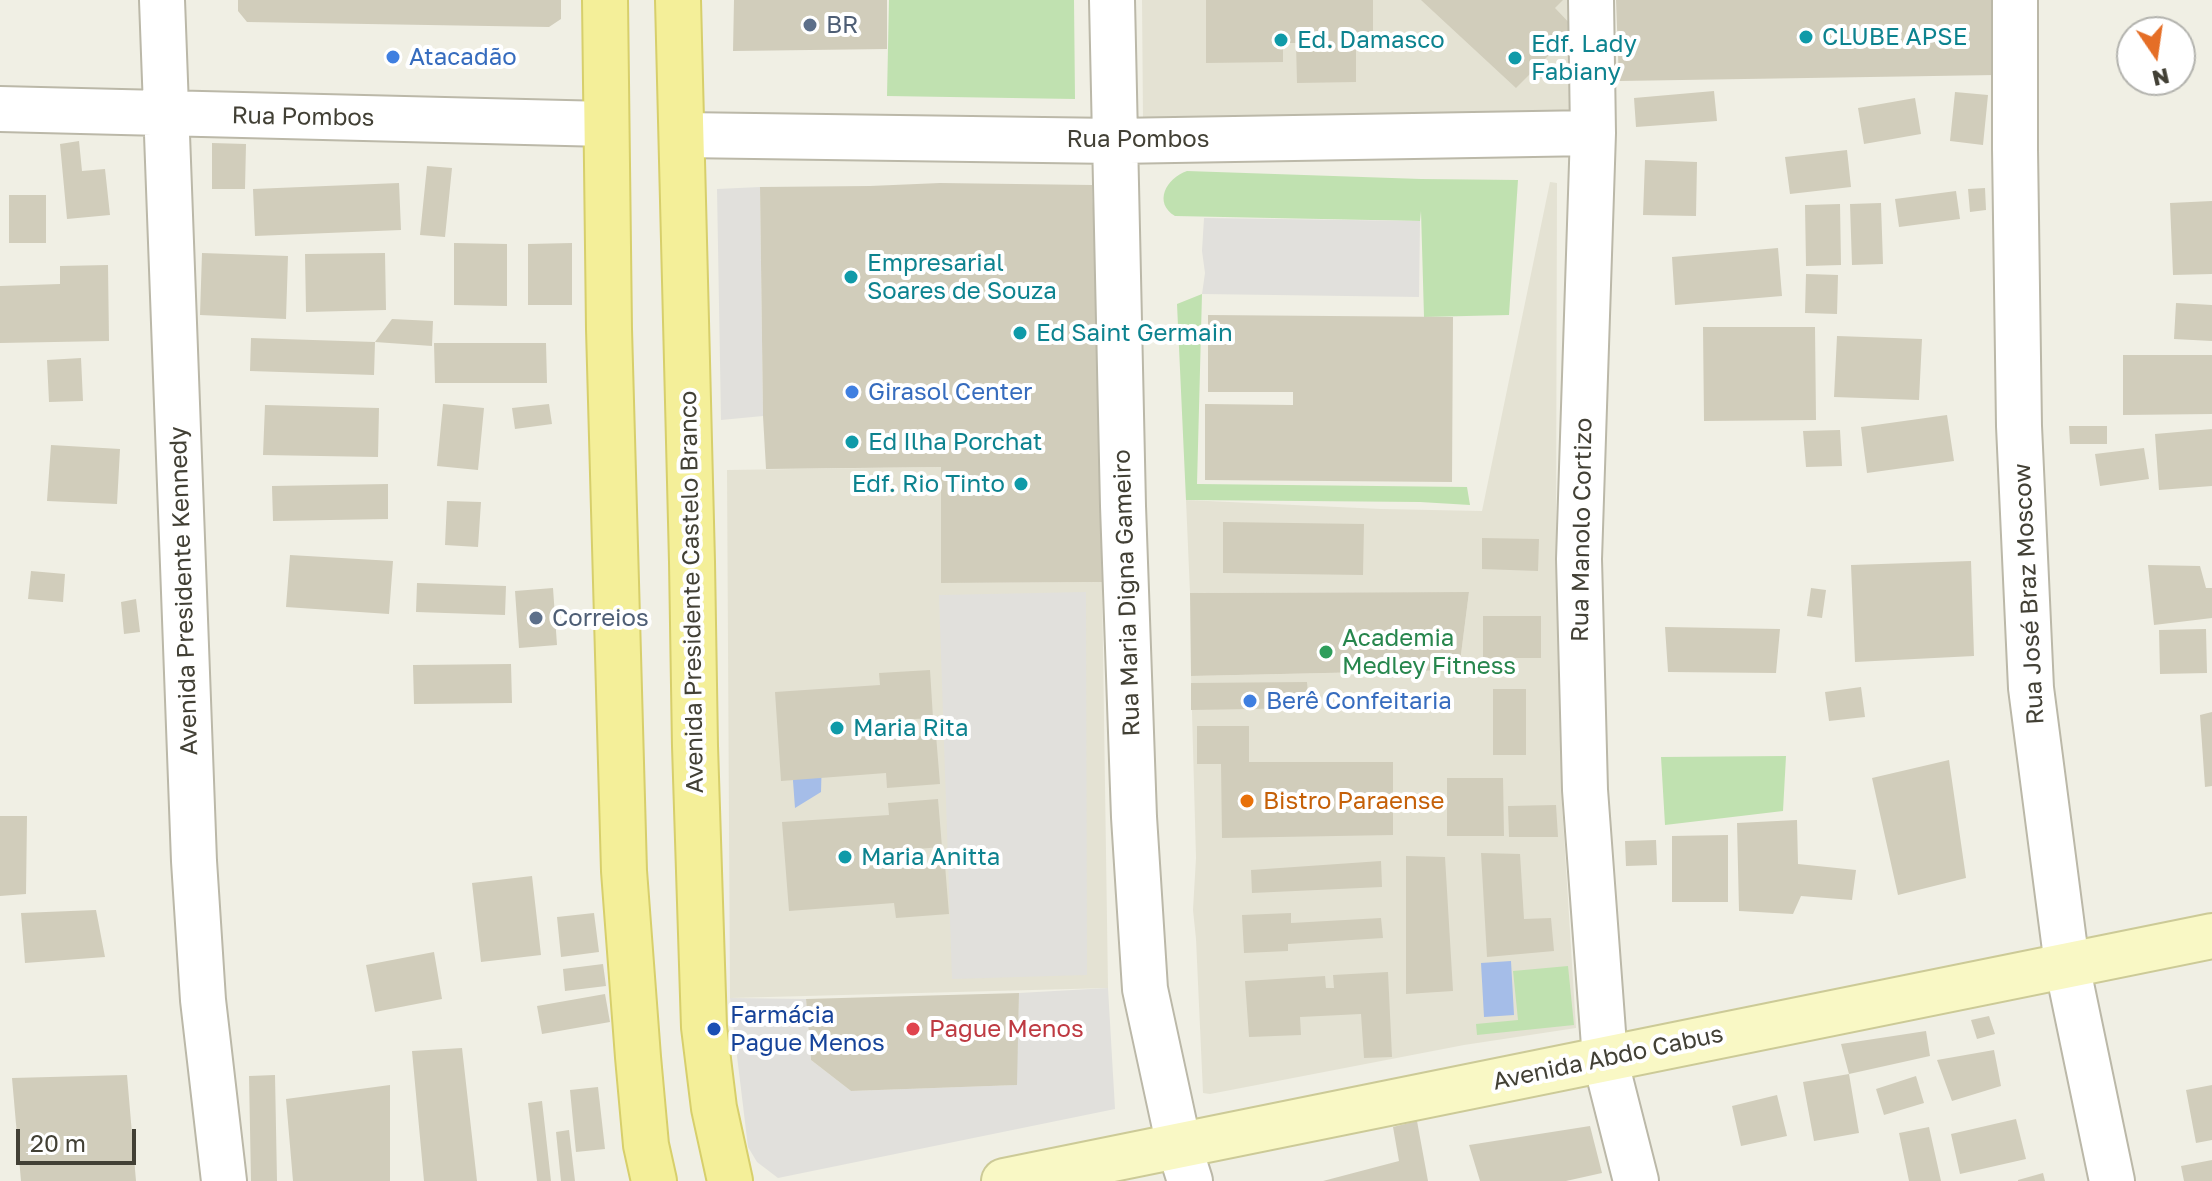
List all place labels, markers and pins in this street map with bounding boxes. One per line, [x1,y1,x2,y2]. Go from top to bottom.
place label: BR [826,11,858,39]
marker: BR [801,16,819,34]
place label: CLUBE APSE [1822,23,1967,51]
place label: Ed. Damasco [1297,26,1445,54]
marker: CLUBE APSE [1797,28,1815,46]
place label: Edf. Lady Fabiany [1531,30,1637,86]
marker: Ed. Damasco [1272,31,1290,49]
place label: Atacadão [409,43,517,71]
marker: Atacadão [384,48,402,66]
marker: Edf. Lady Fabiany [1506,49,1524,67]
place label: Empresarial Soares de Souza [867,249,1057,305]
marker: Empresarial Soares de Souza [842,268,860,286]
place label: Ed Saint Germain [1036,319,1233,347]
marker: Ed Saint Germain [1011,324,1029,342]
place label: Girasol Center [868,378,1032,406]
marker: Girasol Center [843,383,861,401]
place label: Ed Ilha Porchat [868,428,1042,456]
marker: Ed Ilha Porchat [843,433,861,451]
place label: Edf. Rio Tinto [852,470,1005,498]
marker: Edf. Rio Tinto [1012,475,1030,493]
place label: Correios [552,604,649,632]
marker: Correios [527,609,545,627]
place label: Academia Medley Fitness [1342,624,1516,680]
marker: Academia Medley Fitness [1317,643,1335,661]
place label: Berê Confeitaria [1266,687,1452,715]
marker: Berê Confeitaria [1241,692,1259,710]
place label: Maria Rita [853,714,968,742]
marker: Maria Rita [828,719,846,737]
place label: Bistro Paraense [1263,787,1444,815]
marker: Bistro Paraense [1238,792,1256,810]
place label: Maria Anitta [861,843,1000,871]
marker: Maria Anitta [836,848,854,866]
place label: Farmácia Pague Menos [730,1001,885,1057]
place label: Pague Menos [929,1015,1084,1043]
marker: Farmácia Pague Menos [705,1020,723,1038]
marker: Pague Menos [904,1020,922,1038]

